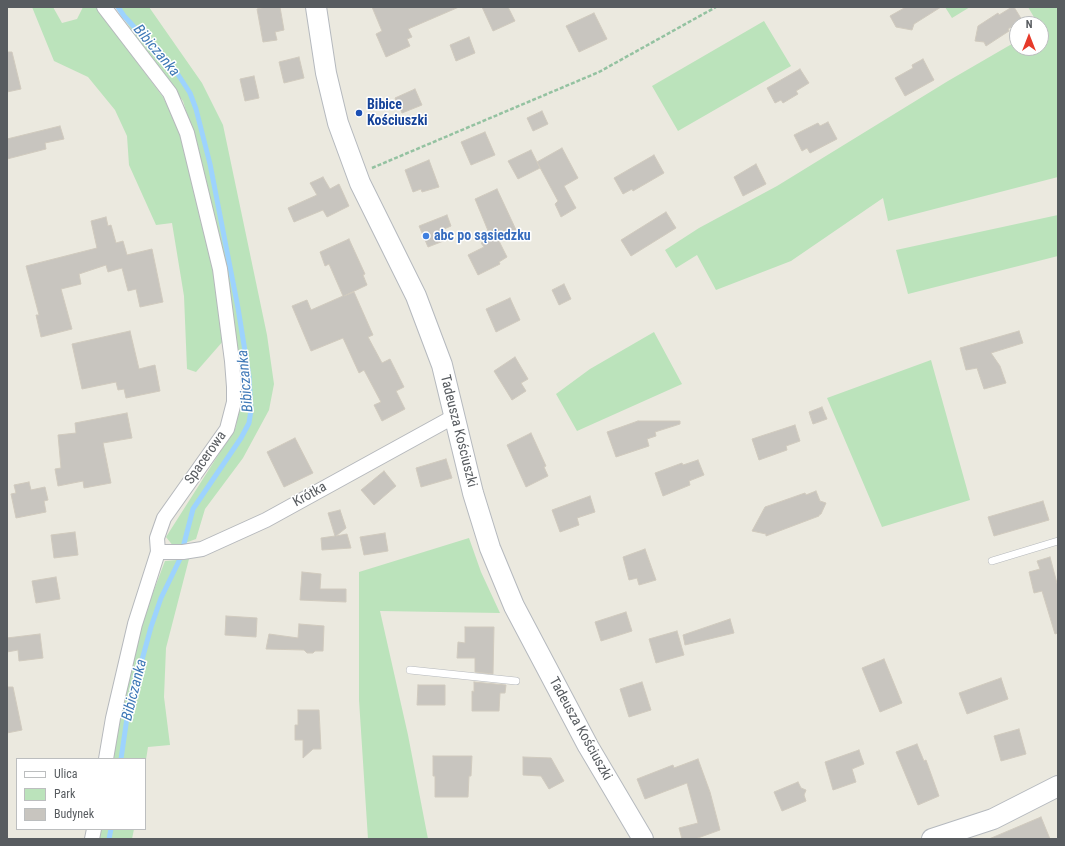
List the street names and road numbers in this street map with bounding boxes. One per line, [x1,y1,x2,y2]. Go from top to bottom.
street label: Tadeusza Kościuszki [436,373,480,489]
street label: Spacerowa [182,428,230,488]
street label: Krótka [290,479,330,511]
street label: Tadeusza Kościuszki [545,675,615,783]

